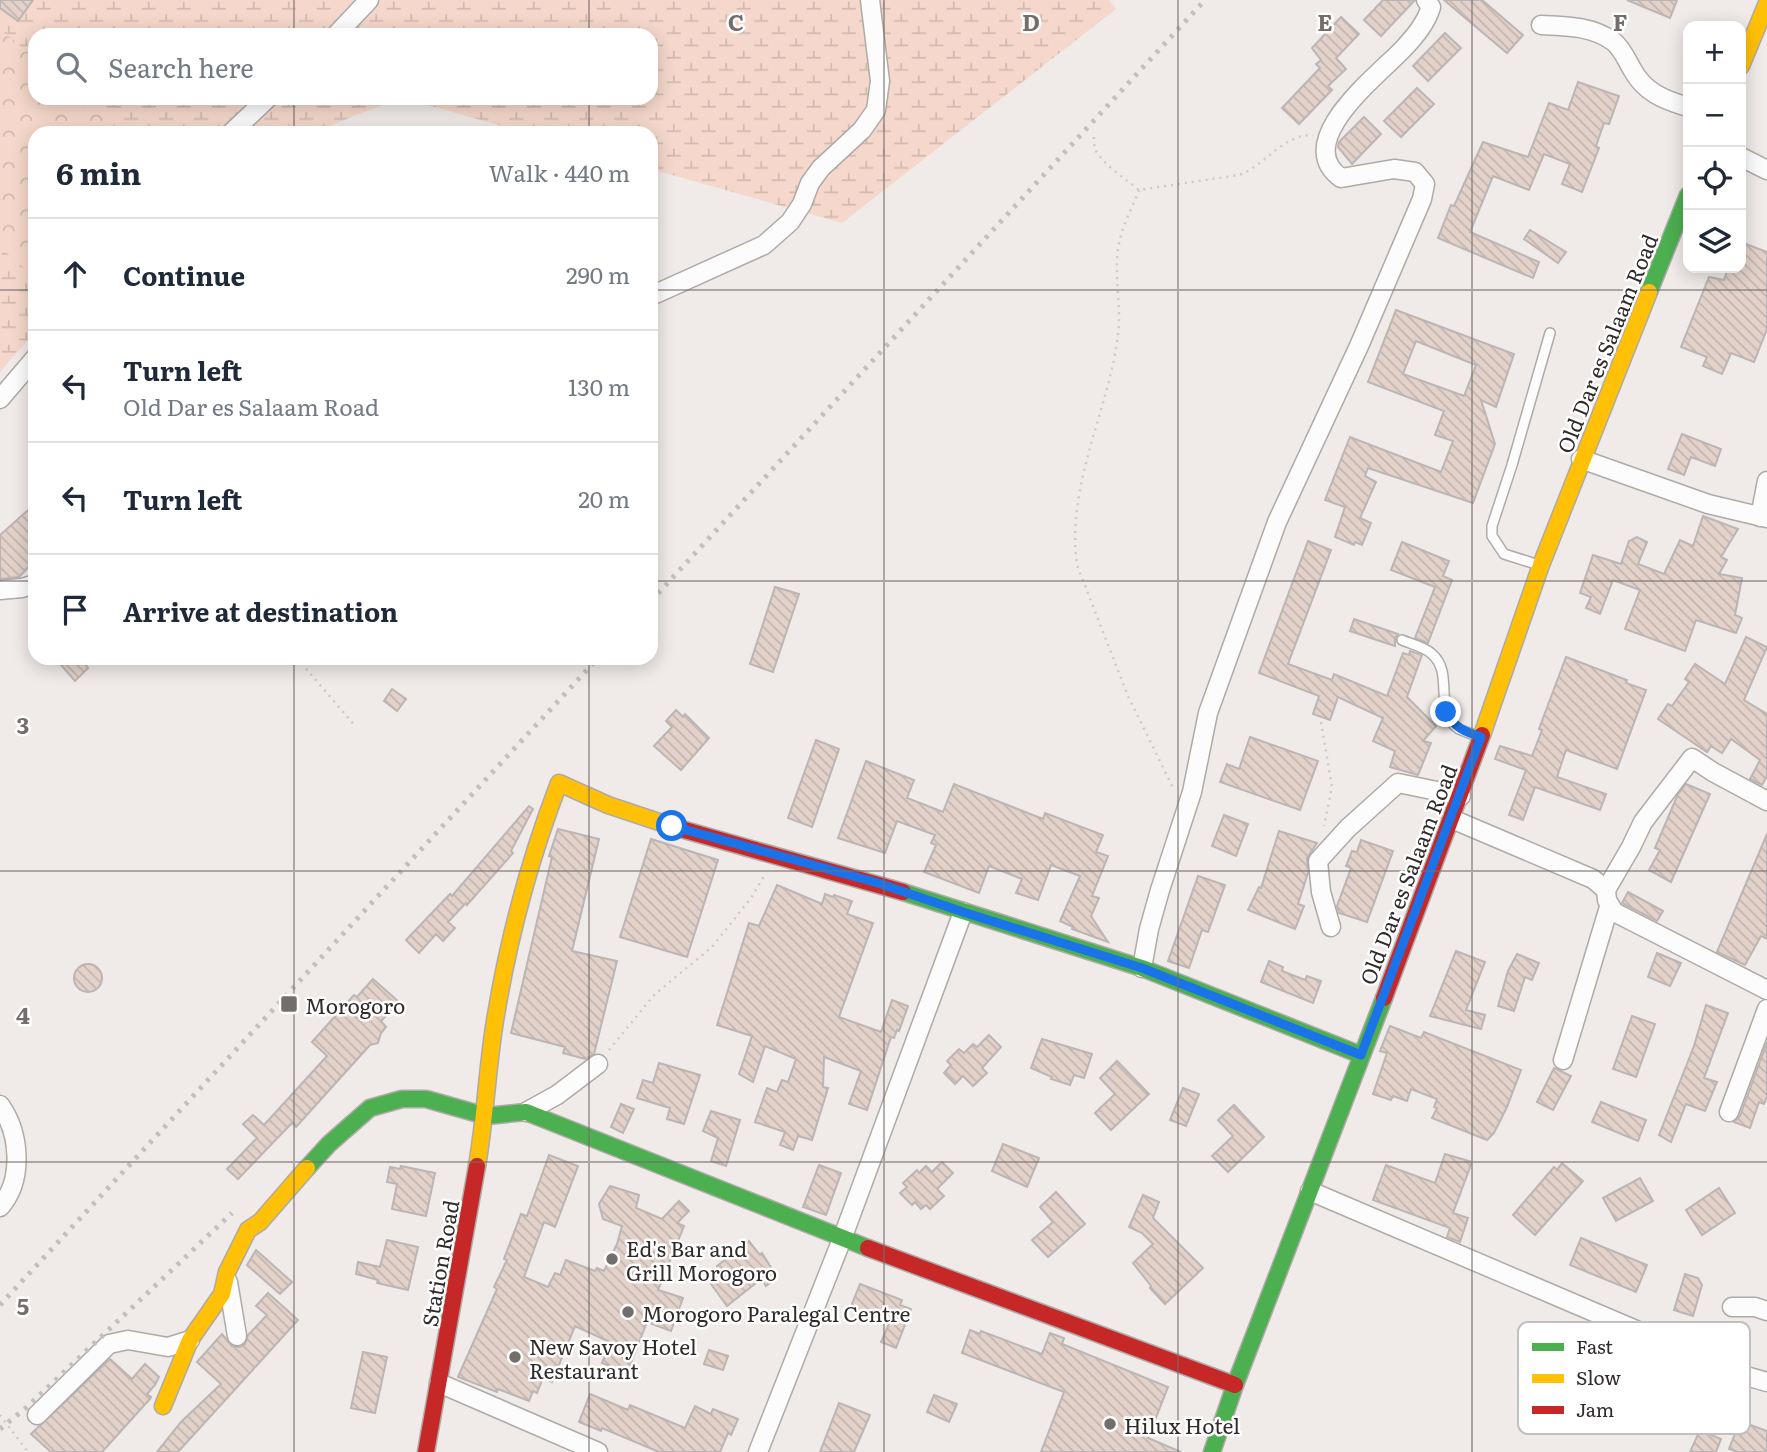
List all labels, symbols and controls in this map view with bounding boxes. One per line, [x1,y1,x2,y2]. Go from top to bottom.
text: C [728,4,744,38]
text: D [1022,4,1040,38]
text: E [1317,4,1333,38]
text: F [1613,4,1628,38]
map controls [1683,21,1746,273]
button: + [1683,21,1746,84]
search box [28,28,658,105]
text: Search here [108,47,254,86]
icon: search [52,48,90,86]
button: − [1683,84,1746,147]
button: locate [1683,147,1746,210]
text: 6 min [56,150,141,194]
text: Walk · 440 m [489,155,630,189]
button: layers [1683,210,1746,273]
street label: Old Dar es Salaam Road [1548,229,1664,457]
icon: ahead [56,255,94,293]
text: Continue [123,255,245,294]
text: 290 m [566,257,630,291]
text: Turn left [123,350,242,389]
icon: left [56,367,94,405]
text: 130 m [568,369,630,403]
text: Old Dar es Salaam Road [123,389,379,423]
icon: left [56,479,94,517]
text: Turn left [123,479,242,518]
text: 20 m [578,481,630,515]
icon: arrive [56,591,94,629]
text: Arrive at destination [123,591,398,630]
route end [1430,696,1461,727]
text: 3 [17,707,29,741]
street label: Old Dar es Salaam Road [1351,759,1463,989]
route start [656,810,687,841]
place label: Morogoro [305,989,405,1020]
marker: Morogoro [279,994,299,1014]
text: 4 [16,997,30,1031]
street label: Station Road [413,1197,465,1329]
place label: Ed's Bar and Grill Morogoro [626,1232,777,1287]
marker: Ed's Bar and Grill Morogoro [604,1251,620,1267]
text: 5 [17,1288,29,1322]
place label: Morogoro Paralegal Centre [642,1297,911,1328]
marker: Morogoro Paralegal Centre [620,1304,636,1320]
legend [1518,1322,1750,1434]
place label: New Savoy Hotel Restaurant [529,1330,697,1385]
text: Fast [1576,1332,1613,1360]
marker: New Savoy Hotel Restaurant [507,1349,523,1365]
text: Slow [1576,1363,1621,1391]
text: Jam [1576,1395,1614,1423]
place label: Hilux Hotel [1124,1409,1240,1440]
marker: Hilux Hotel [1102,1416,1118,1432]

